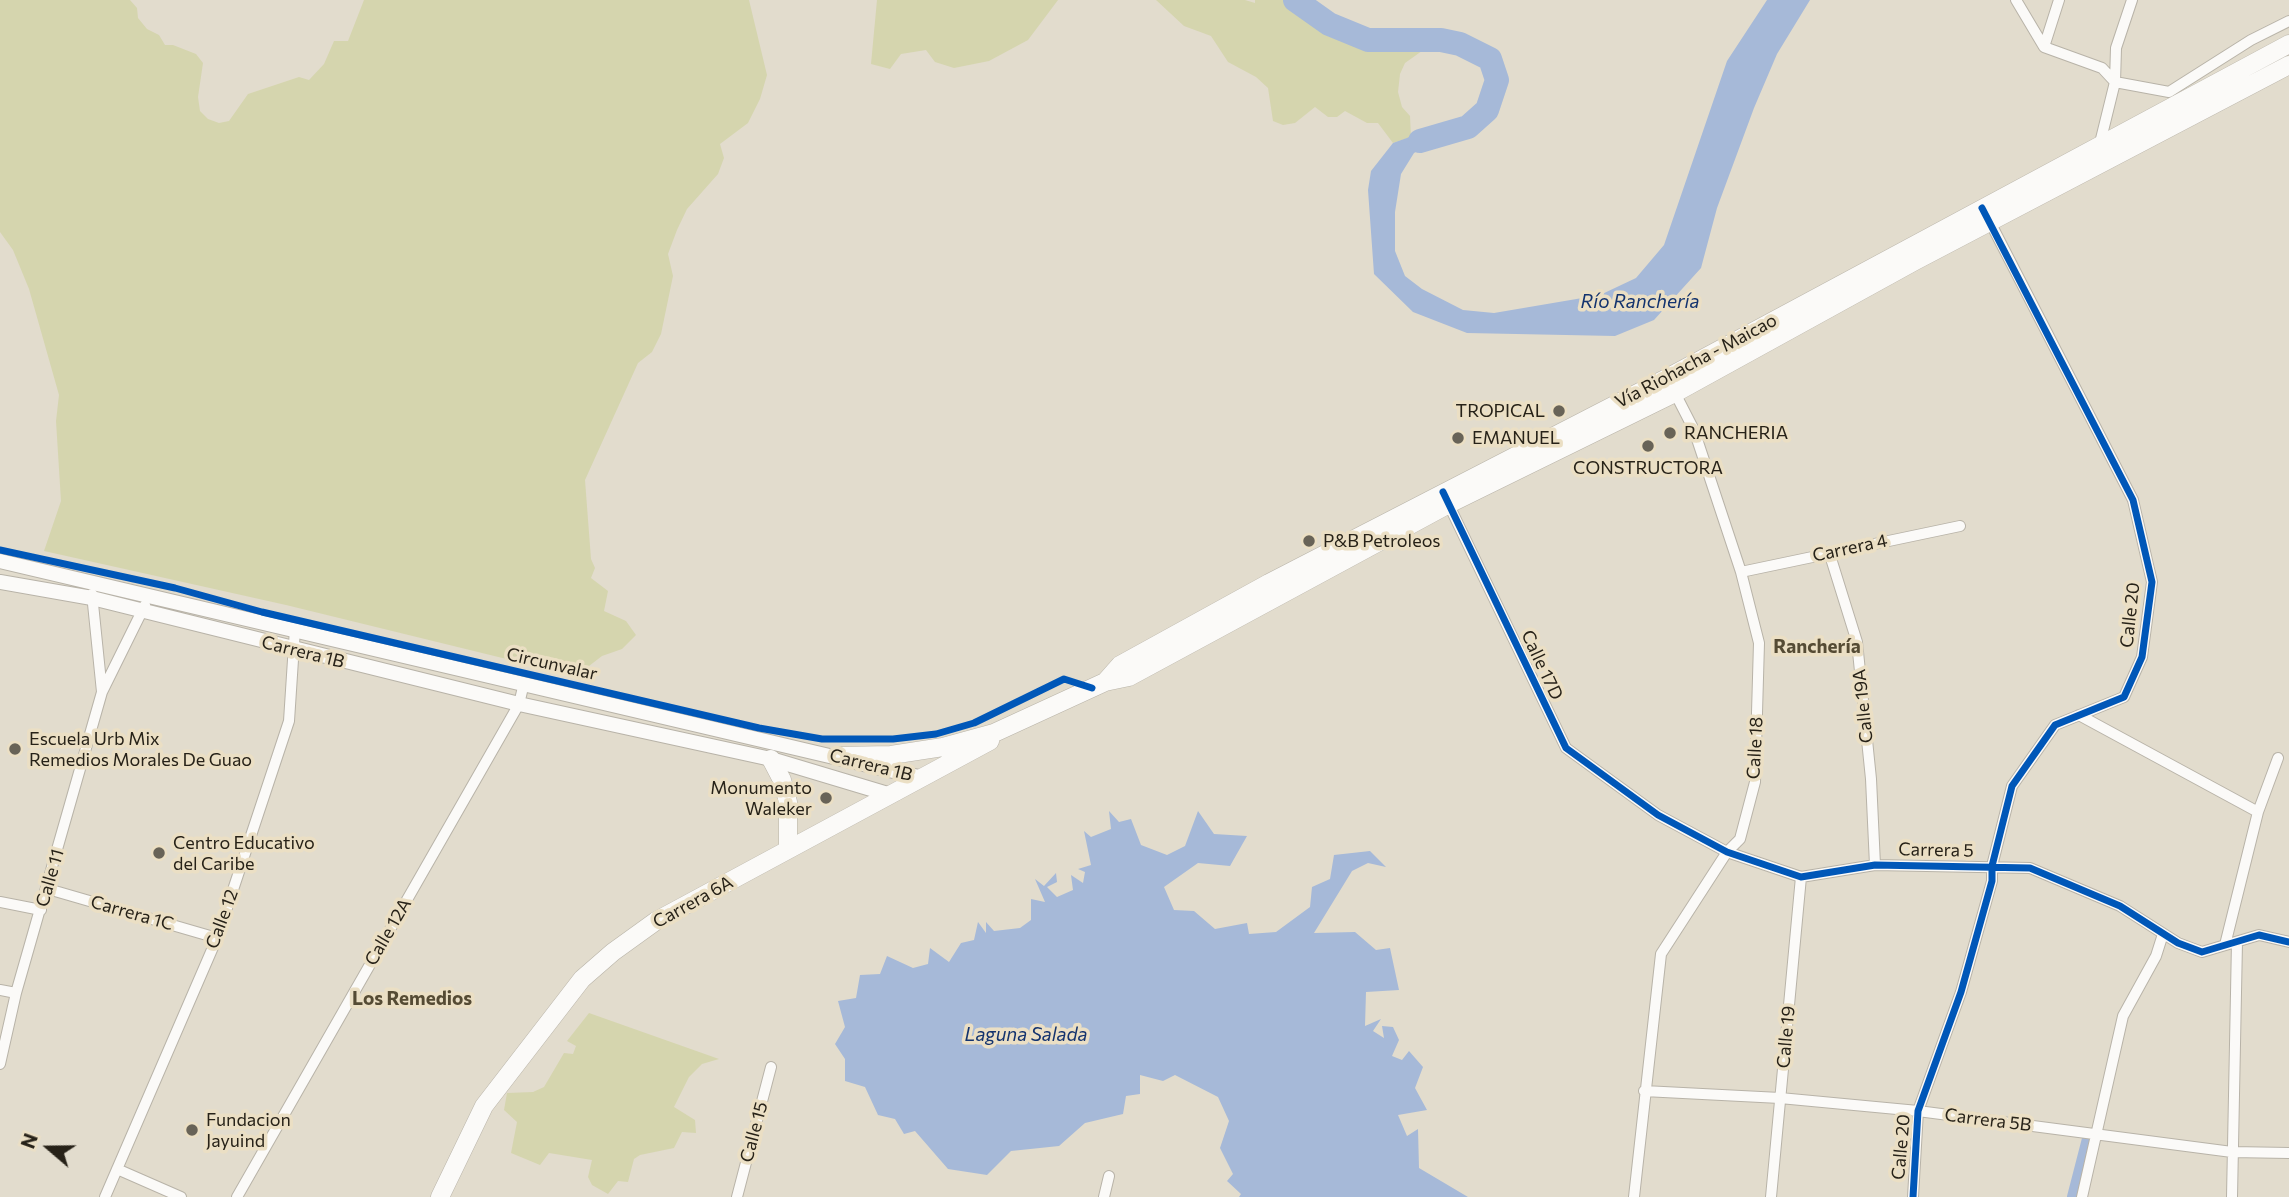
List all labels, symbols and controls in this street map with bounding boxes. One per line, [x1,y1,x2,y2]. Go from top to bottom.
water label: Río Ranchería [1581,291,1699,313]
street label: Vía Riohacha - Maicao [1611,309,1781,413]
place label: TROPICAL [1456,400,1545,422]
marker: TROPICAL [1551,403,1567,419]
place label: RANCHERIA [1684,422,1788,444]
marker: RANCHERIA [1662,425,1678,441]
place label: EMANUEL [1472,427,1560,449]
marker: EMANUEL [1450,430,1466,446]
marker: CONSTRUCTORA [1640,438,1656,454]
place label: CONSTRUCTORA [1573,457,1723,479]
place label: P&B Petroleos [1323,530,1440,552]
street label: Carrera 4 [1811,530,1889,566]
marker: P&B Petroleos [1301,533,1317,549]
street label: Calle 20 [2116,581,2144,649]
street label: Calle 17D [1517,627,1567,703]
street label: Carrera 1B [259,631,347,673]
district label: Ranchería [1773,636,1861,658]
street label: Circunvalar [504,643,600,685]
street label: Calle 19A [1848,668,1878,744]
street label: Calle 18 [1743,716,1767,780]
place label: Escuela Urb Mix Remedios Morales De Guao [29,728,252,770]
marker: Escuela Urb Mix Remedios Morales De Guao [7,741,23,757]
street label: Carrera 1B [827,744,915,786]
place label: Monumento Waleker [710,777,812,820]
marker: Monumento Waleker [818,790,834,806]
place label: Centro Educativo del Caribe [173,832,315,874]
street label: Carrera 5 [1898,839,1974,861]
marker: Centro Educativo del Caribe [151,845,167,861]
street label: Calle 11 [31,847,69,909]
street label: Carrera 6A [649,871,737,933]
street label: Calle 12 [201,886,243,952]
street label: Carrera 1C [88,891,176,935]
street label: Calle 12A [360,895,416,969]
district label: Los Remedios [352,988,472,1010]
street label: Calle 19 [1773,1005,1799,1069]
water label: Laguna Salada [965,1024,1087,1046]
street label: Calle 15 [736,1099,772,1165]
street label: Carrera 5B [1943,1104,2033,1136]
place label: Fundacion Jayuind [206,1109,291,1152]
north arrow [14,1113,84,1183]
street label: Calle 20 [1887,1113,1915,1181]
marker: Fundacion Jayuind [184,1122,200,1138]
text: N [16,1130,42,1151]

